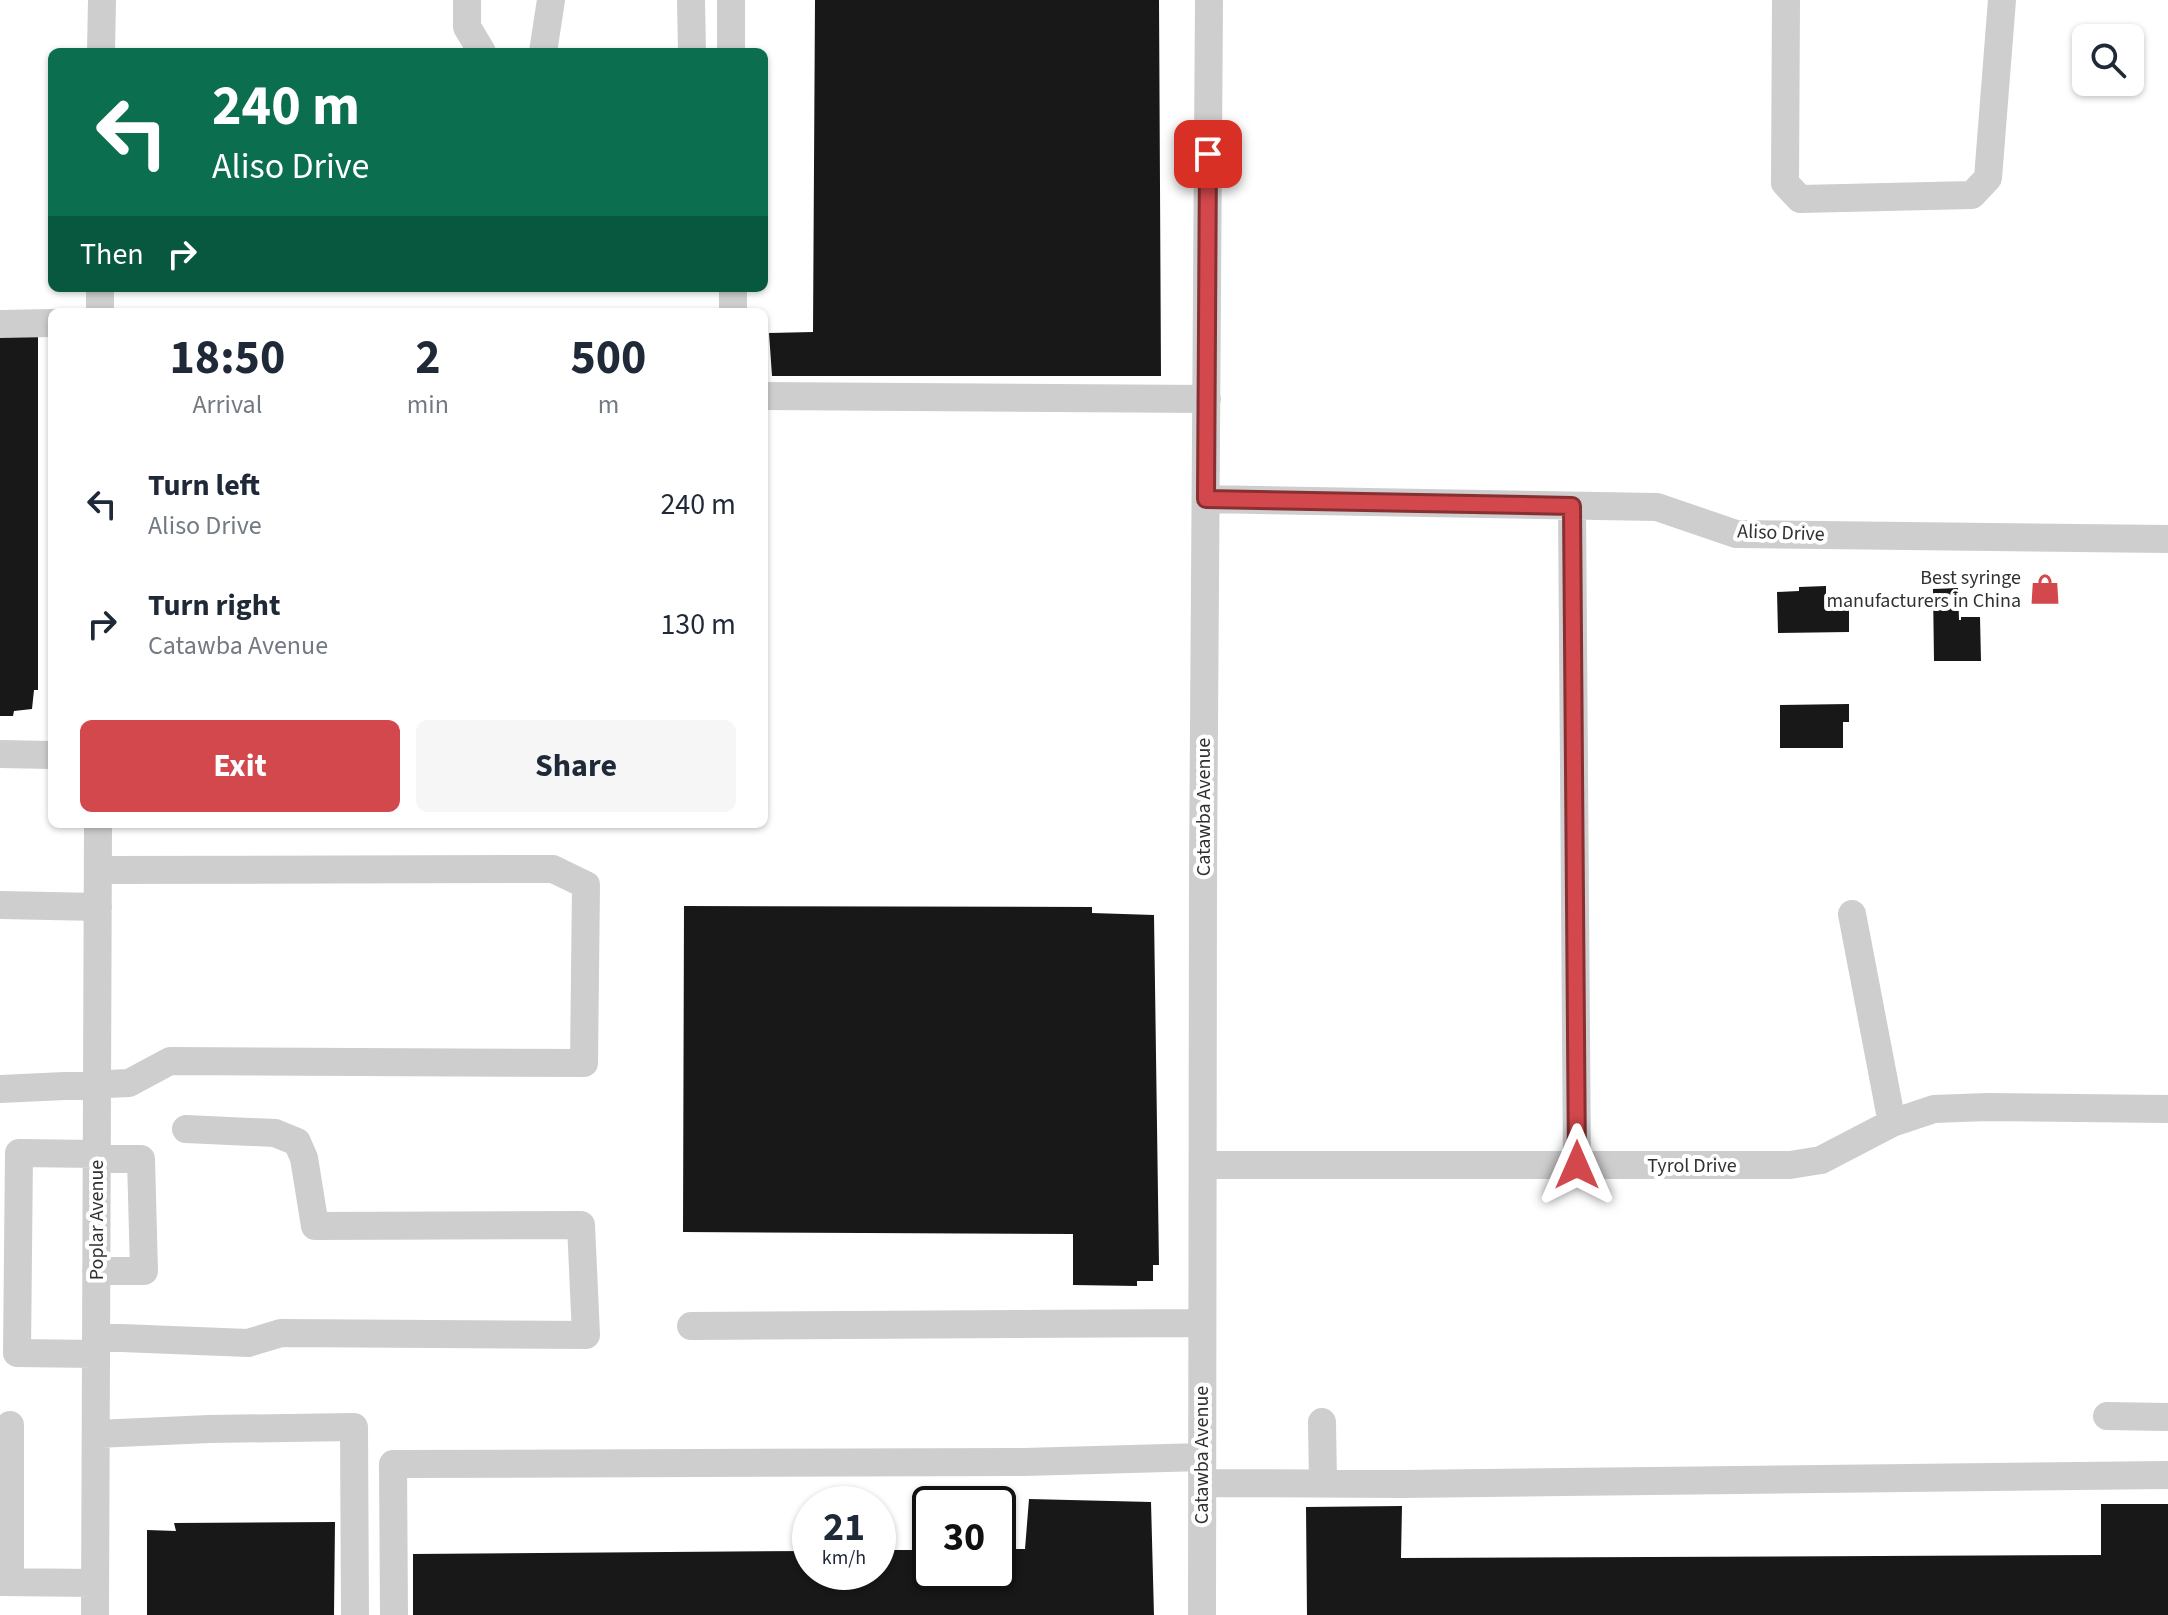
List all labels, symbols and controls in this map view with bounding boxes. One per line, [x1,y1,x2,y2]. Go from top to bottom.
map controls [2072,24,2144,96]
button: search [2072,24,2144,96]
text: 240 m [212,67,360,146]
icon: left [80,80,184,184]
pin [1174,120,1242,188]
icon: arrive [1186,132,1230,176]
text: Aliso Drive [212,141,369,192]
icon: right [160,232,204,276]
text: Then [80,233,144,276]
text: 18:50 [169,324,285,392]
text: 2 [415,324,441,392]
text: 500 [570,324,646,392]
text: Arrival [192,386,262,423]
text: min [407,386,449,423]
text: m [598,386,619,423]
text: Turn left [148,464,260,507]
icon: left [80,482,124,526]
text: 240 m [660,483,736,526]
text: Aliso Drive [148,507,262,544]
street label: Aliso Drive [1737,517,1825,549]
place label: Best syringe manufacturers in China [1826,564,2021,615]
shop icon: Best syringe manufacturers in China [2028,572,2062,606]
text: Turn right [148,584,280,627]
icon: right [80,602,124,646]
text: 130 m [660,603,736,646]
text: Catawba Avenue [148,627,328,664]
button: Exit [80,720,400,812]
button: Share [416,720,736,812]
street label: Catawba Avenue [1190,738,1218,876]
position arrow [1535,1123,1619,1207]
street label: Tyrol Drive [1647,1152,1737,1180]
street label: Poplar Avenue [83,1160,111,1280]
street label: Catawba Avenue [1188,1386,1216,1524]
speed limit sign: 30 [912,1486,1016,1590]
text: 21 [823,1499,865,1556]
text: km/h [822,1544,866,1572]

